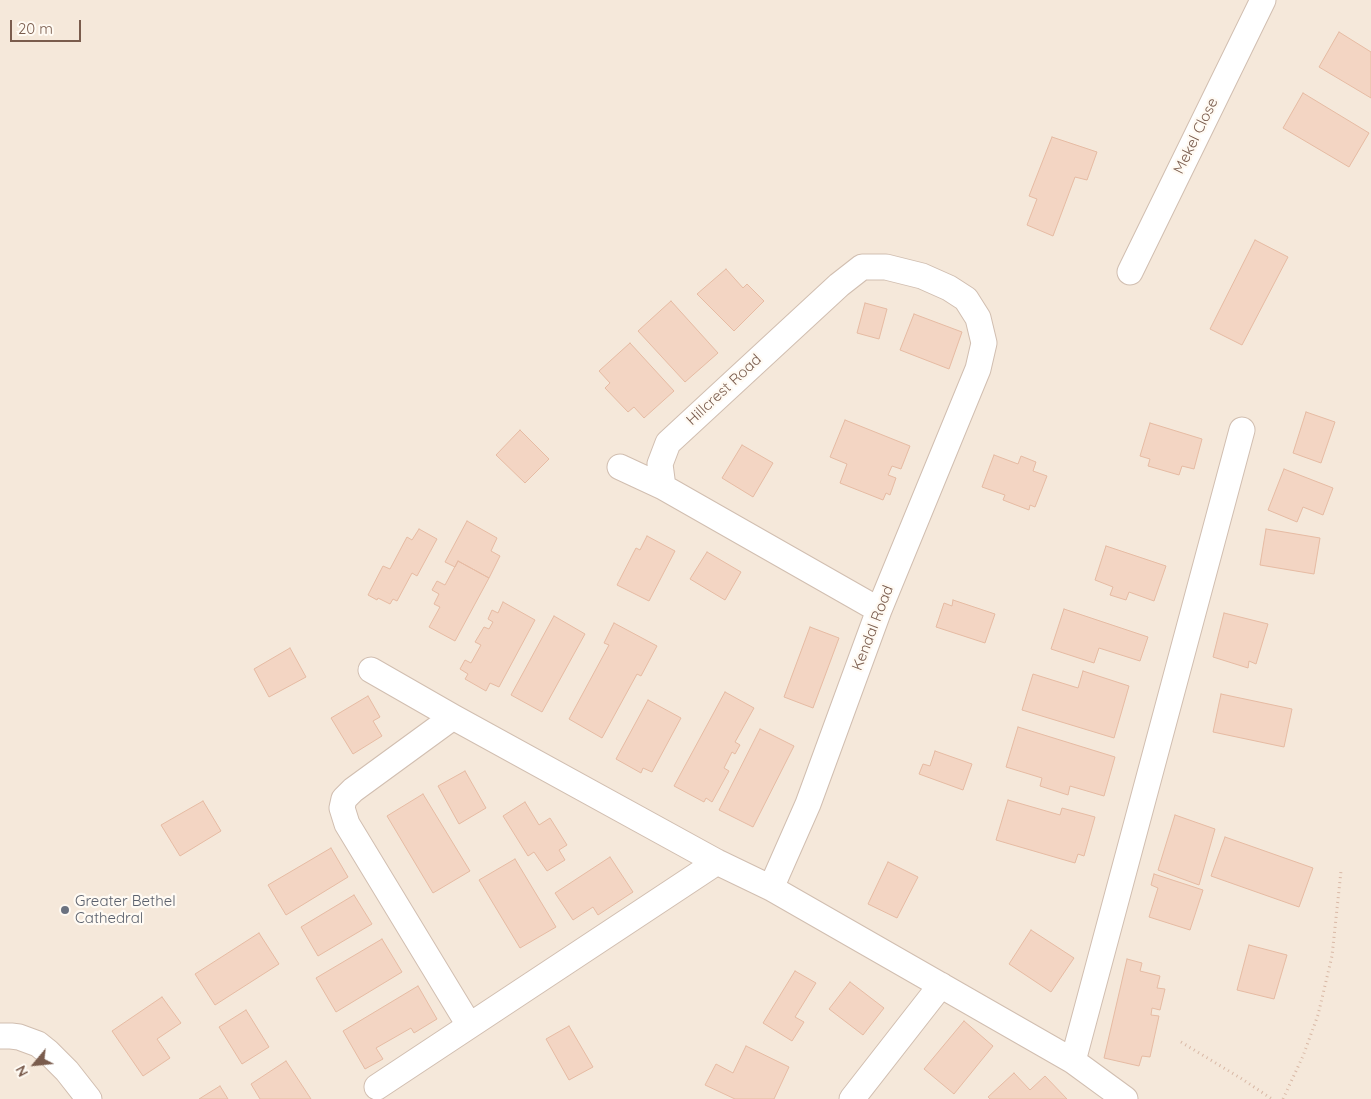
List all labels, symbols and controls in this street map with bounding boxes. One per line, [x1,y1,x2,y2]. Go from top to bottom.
scale bar [12,10,84,42]
text: 20 m [18,19,53,38]
street label: Mekel Close [1170,95,1222,177]
street label: Hillcrest Road [683,351,765,429]
street label: Kendal Road [848,583,898,673]
place label: Greater Bethel Cathedral [75,892,176,927]
marker: Greater Bethel Cathedral [59,904,71,916]
north arrow [10,1039,60,1089]
text: N [11,1062,32,1080]

